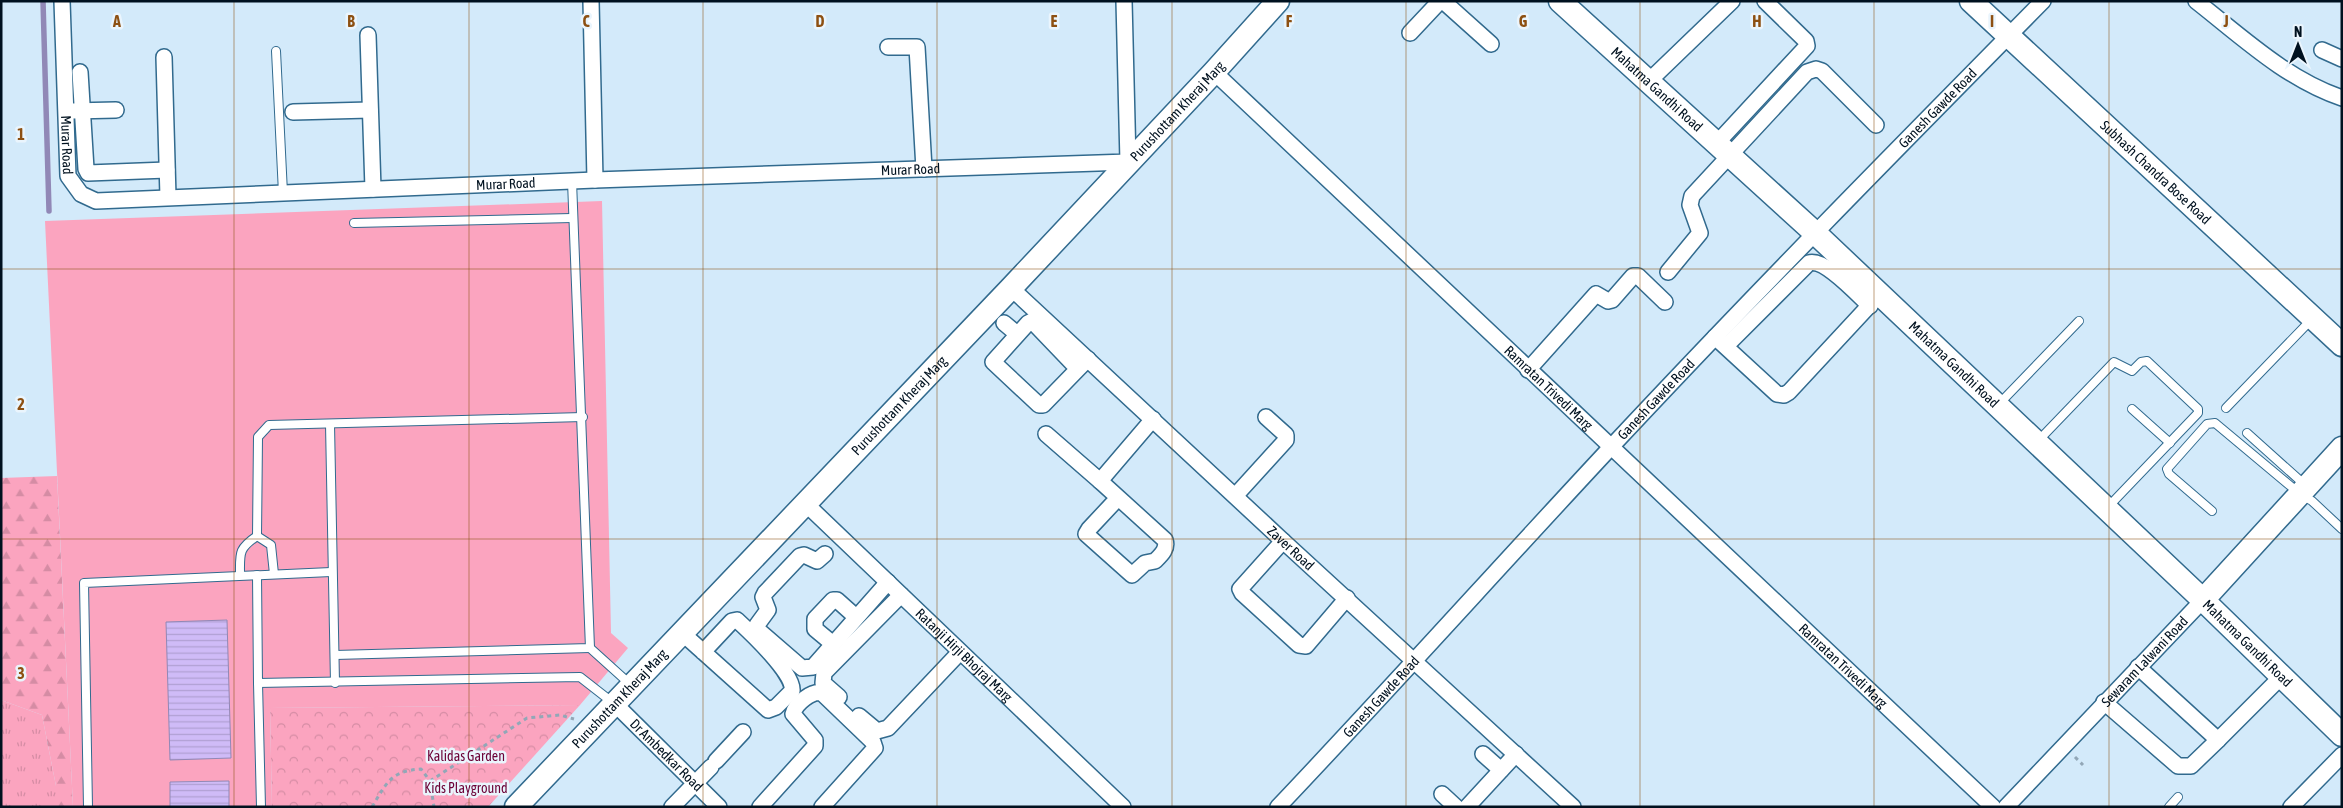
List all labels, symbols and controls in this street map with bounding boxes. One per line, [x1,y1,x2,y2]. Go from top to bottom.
text: A [112,12,121,30]
text: B [347,12,355,30]
text: C [582,12,590,30]
text: D [816,12,825,30]
text: E [1051,12,1058,30]
text: F [1286,12,1293,30]
text: G [1519,12,1528,30]
text: H [1752,12,1762,30]
text: I [1990,12,1994,30]
text: J [2222,12,2229,30]
north arrow [2273,20,2323,70]
text: N [2294,24,2302,40]
street label: Mahatma Gandhi Road [1608,44,1706,135]
street label: Purushottam Kheraj Marg [1127,58,1228,164]
street label: Ganesh Gawde Road [1895,65,1980,151]
street label: Murar Road [58,115,76,175]
street label: Subhash Chandra Bose Road [2097,117,2214,227]
text: 1 [17,125,25,143]
street label: Murar Road [881,160,940,178]
street label: Murar Road [476,175,536,193]
street label: Mahatma Gandhi Road [1906,318,2002,411]
street label: Ramratan Trivedi Marg [1501,342,1596,433]
street label: Purushottam Kheraj Marg [848,353,950,458]
street label: Ganesh Gawde Road [1614,356,1698,443]
text: 2 [17,395,25,413]
street label: Zaver Road [1264,523,1317,573]
street label: Mahatma Gandhi Road [2200,597,2295,690]
street label: Ratanji Hirji Bhojraj Marg [912,605,1016,705]
street label: Sewaram Lalwani Road [2098,613,2191,710]
street label: Ramratan Trivedi Marg [1796,620,1891,711]
street label: Purushottam Kheraj Marg [569,646,670,751]
street label: Ganesh Gawde Road [1340,653,1422,741]
text: 3 [17,664,25,682]
street label: Dr Ambedkar Road [627,716,706,795]
park label: Kalidas Garden [427,748,505,764]
park label: Kids Playground [424,780,508,796]

